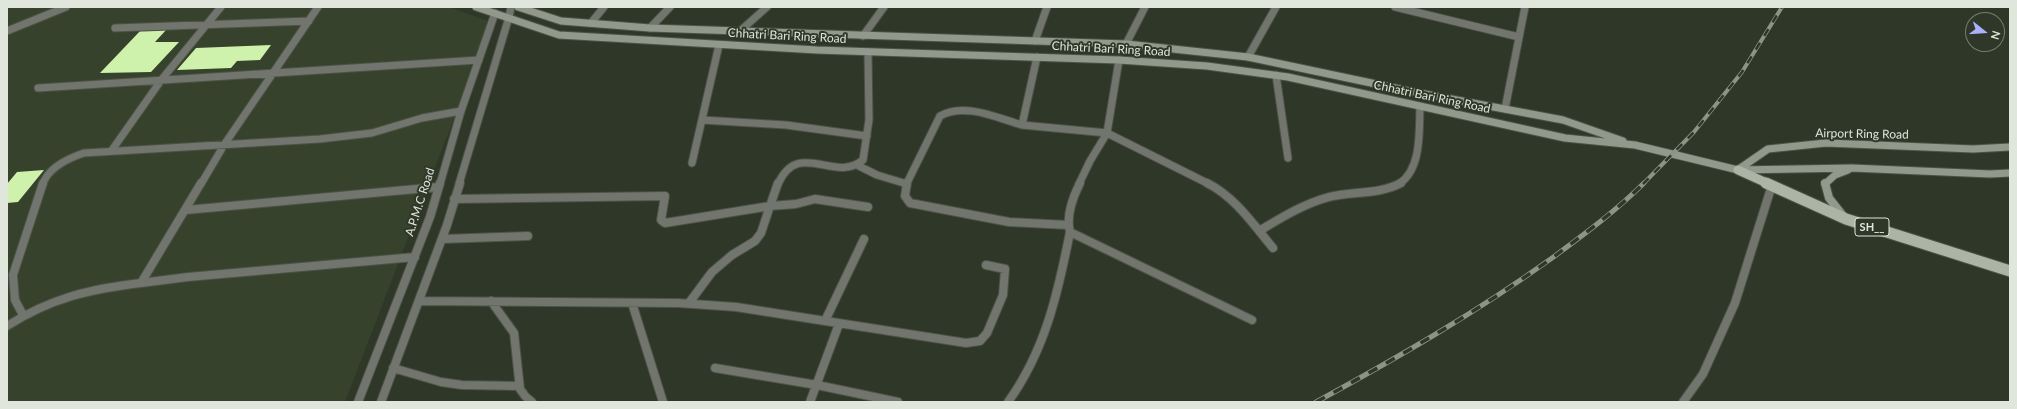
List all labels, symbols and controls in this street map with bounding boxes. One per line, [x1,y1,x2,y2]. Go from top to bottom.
north arrow [1965,12,2005,52]
street label: Chhatri Bari Ring Road [727,26,847,46]
text: N [1989,29,2003,41]
street label: Chhatri Bari Ring Road [1051,39,1171,59]
street label: Chhatri Bari Ring Road [1372,78,1492,116]
street label: Airport Ring Road [1815,126,1909,142]
street label: A.P.M.C Road [402,166,438,238]
road number: SH__ [1855,218,1889,236]

